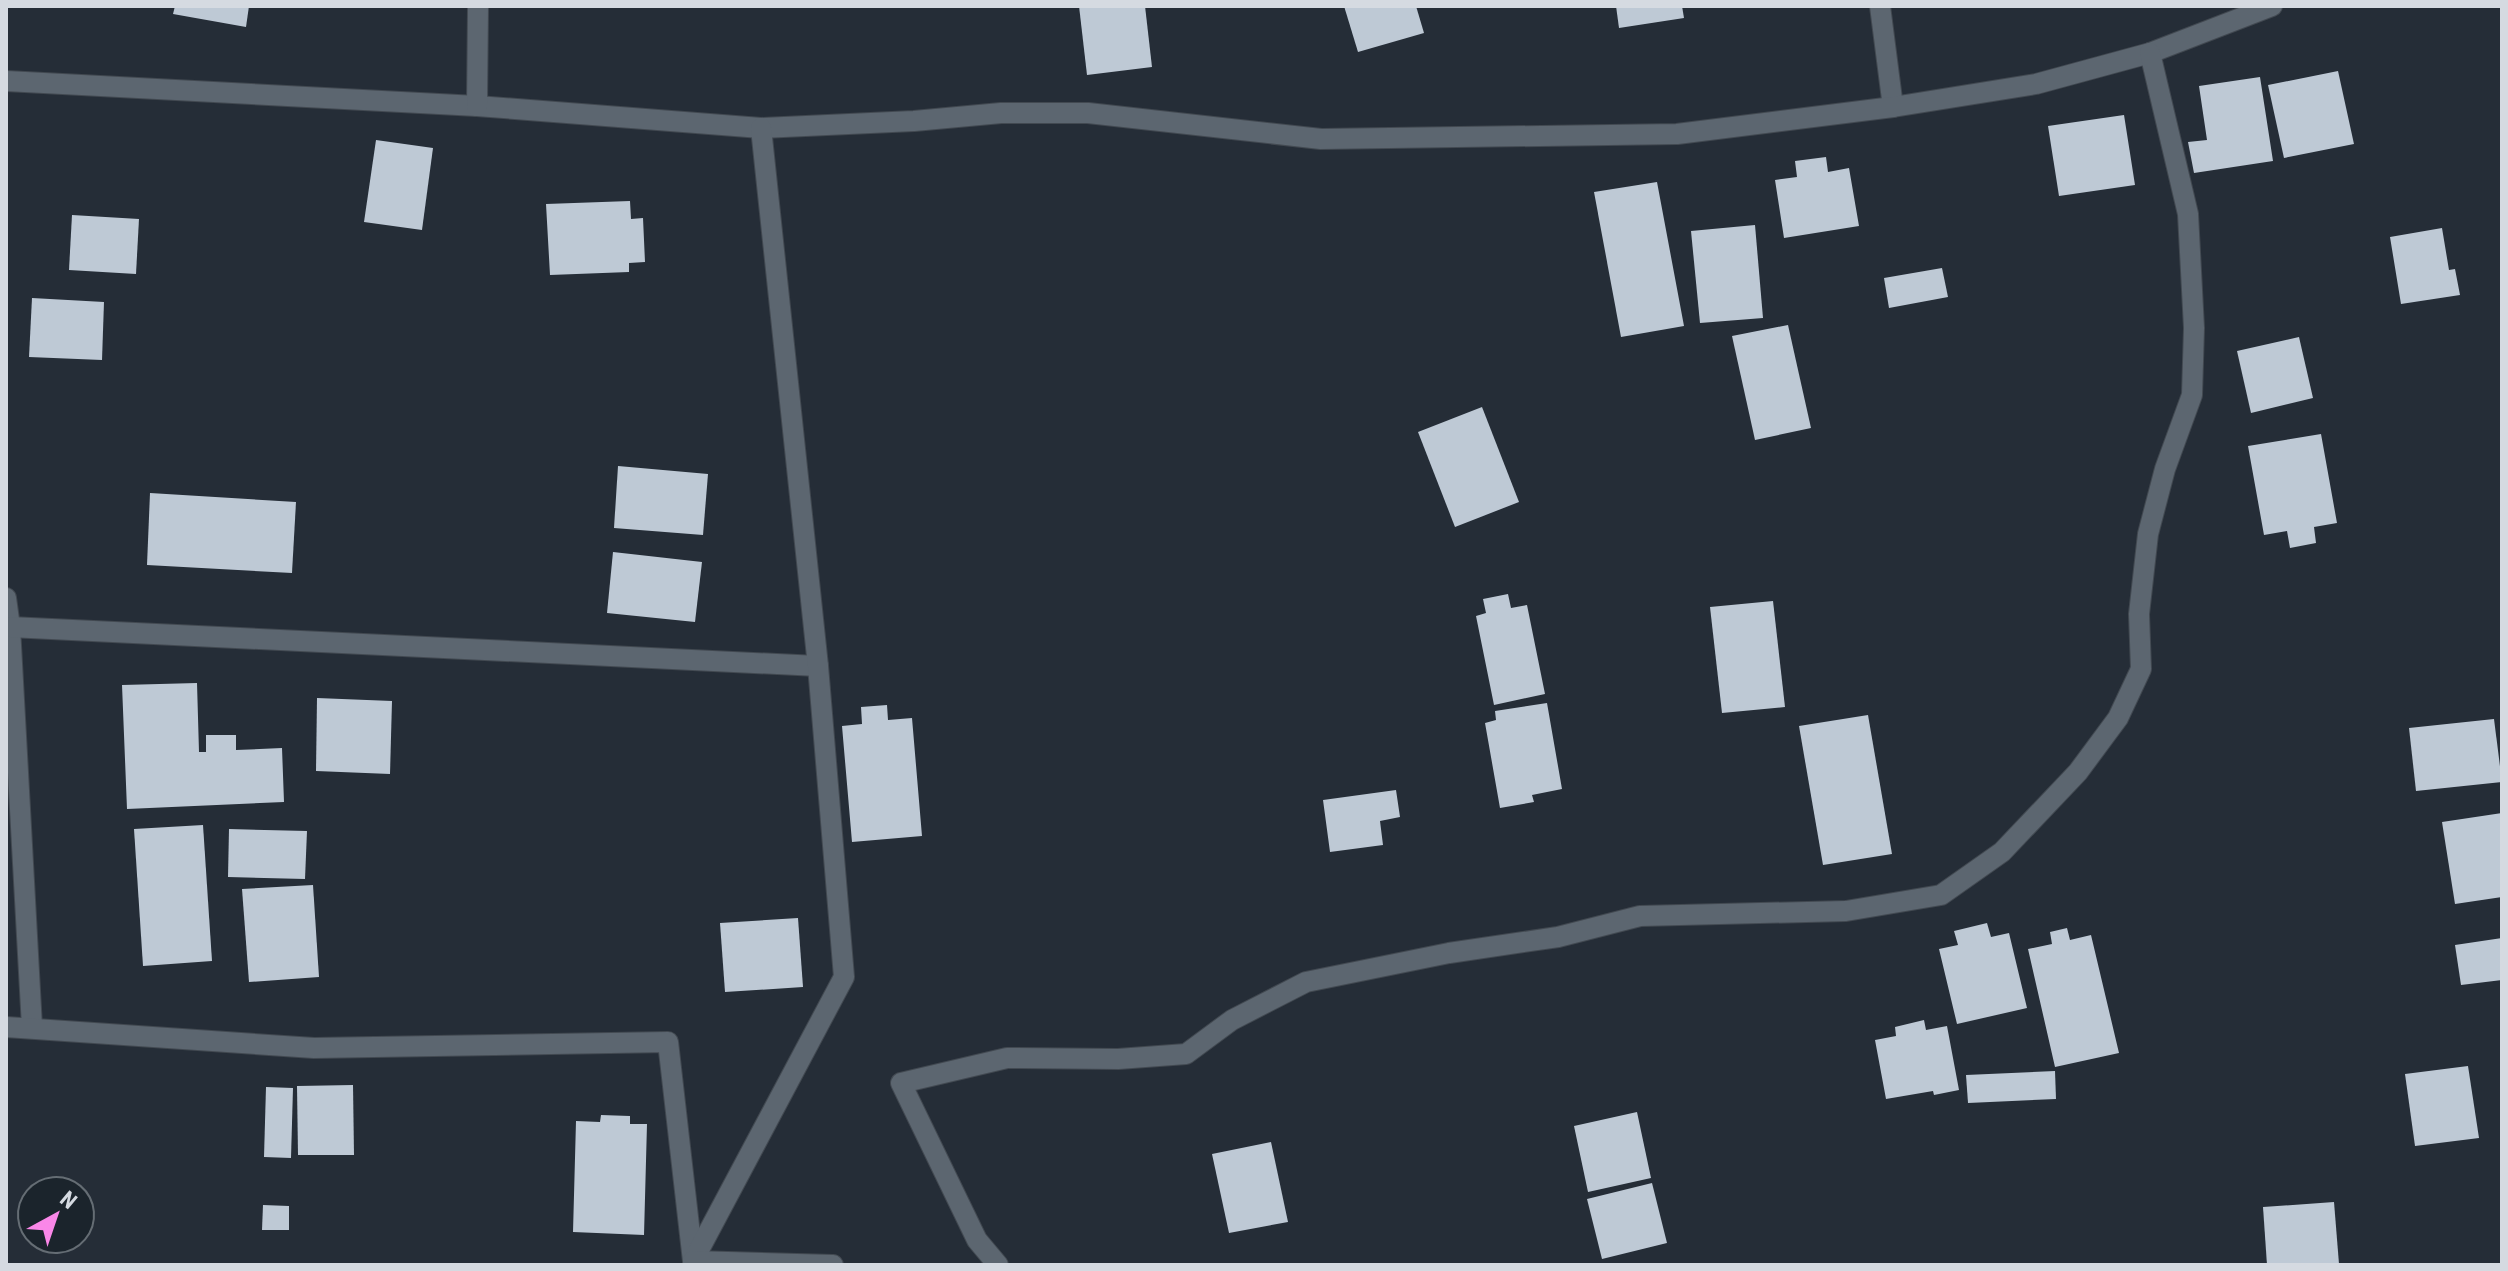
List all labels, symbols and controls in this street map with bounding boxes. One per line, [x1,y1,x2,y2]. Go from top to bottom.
north arrow [16,1175,96,1255]
text: N [55,1186,82,1214]

